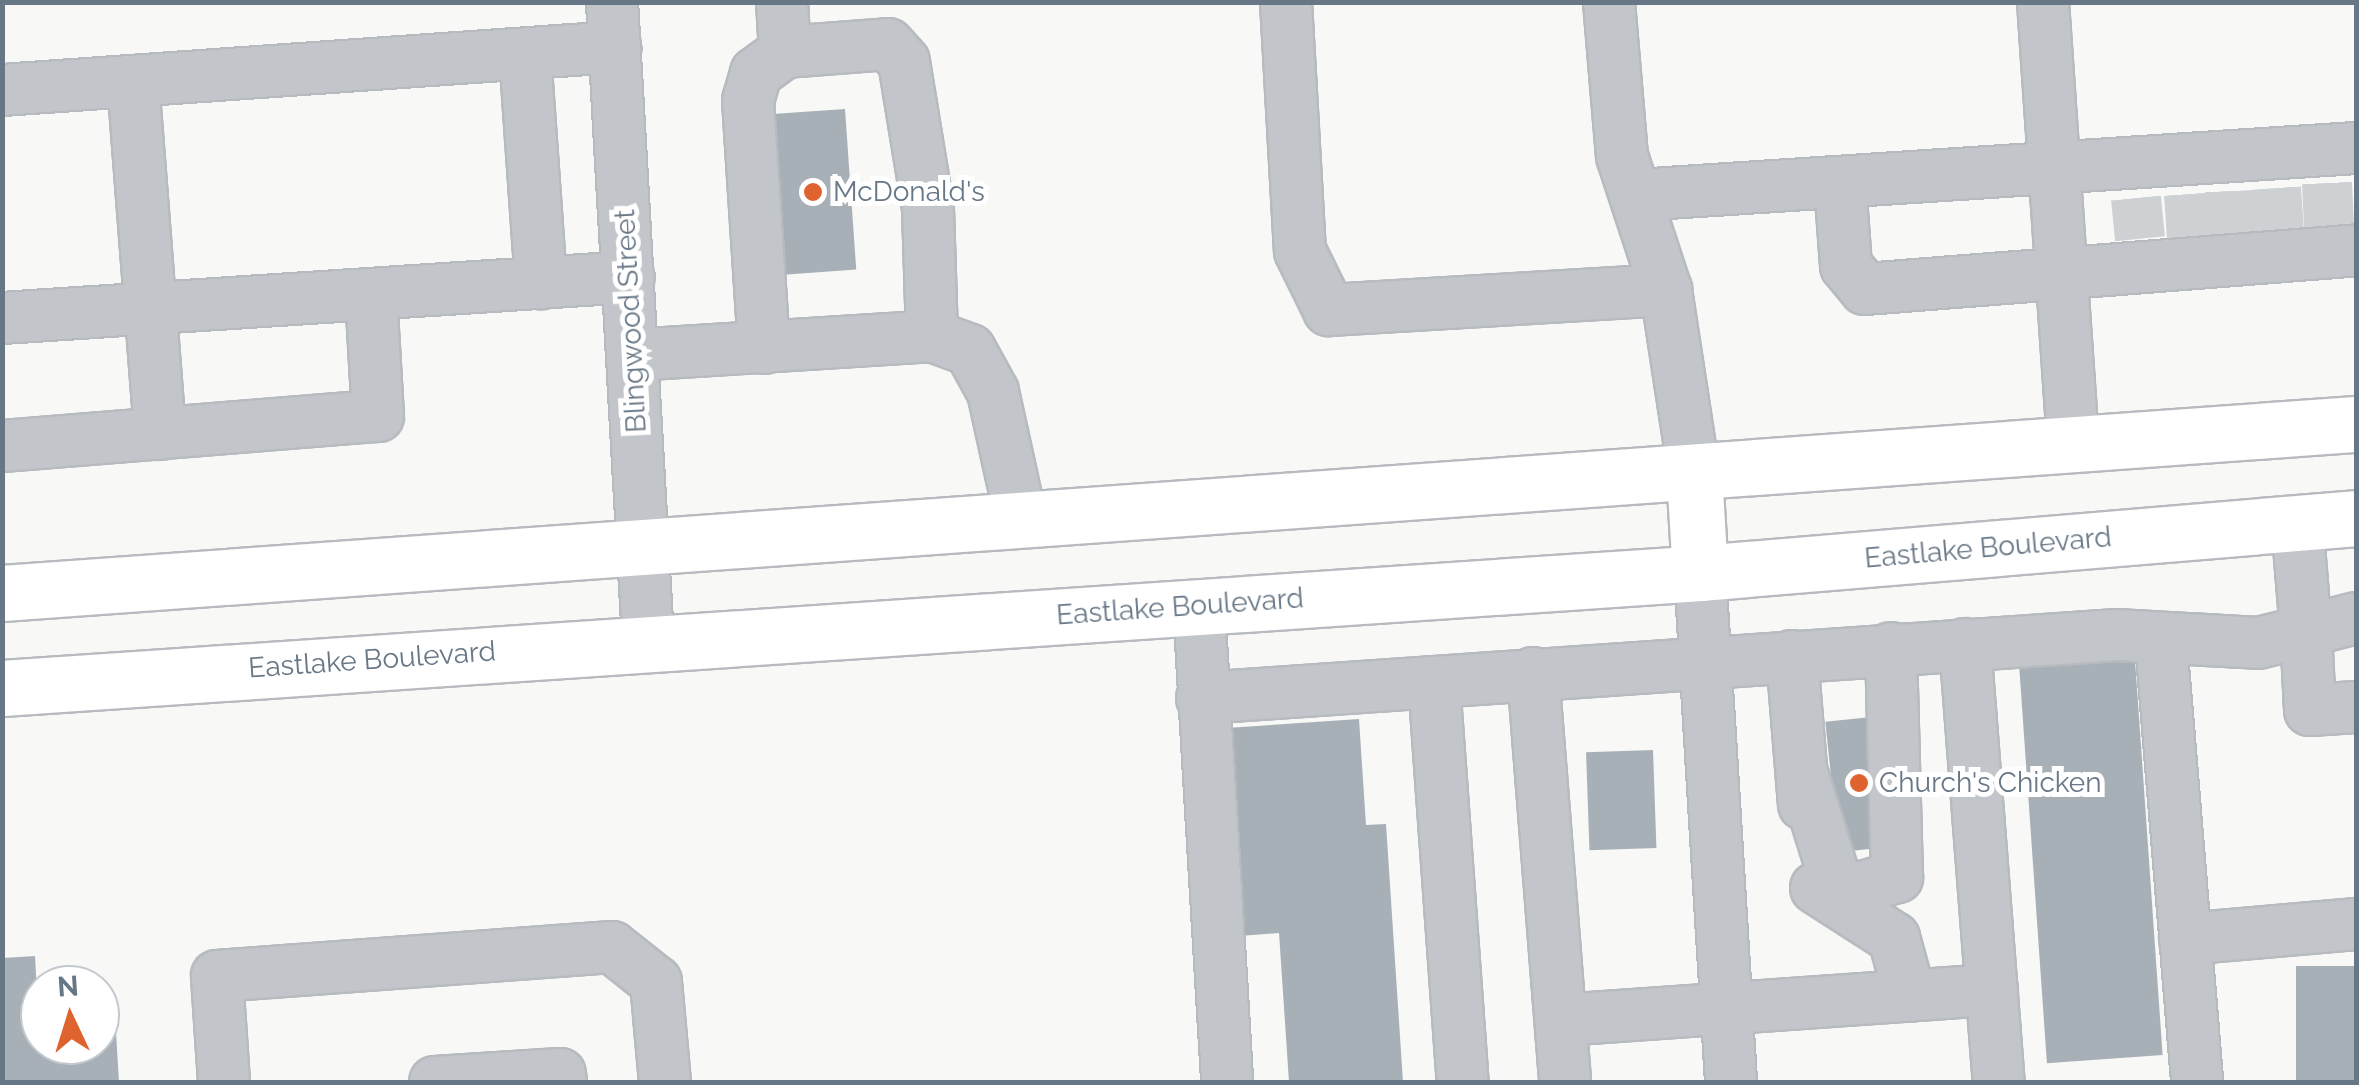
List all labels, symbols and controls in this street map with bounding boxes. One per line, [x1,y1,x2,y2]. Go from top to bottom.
place label: McDonald's [833,175,985,209]
marker: McDonald's [802,181,824,203]
street label: Blingwood Street [608,208,654,434]
street label: Eastlake Boulevard [1863,520,2113,576]
street label: Eastlake Boulevard [1055,582,1305,632]
street label: Eastlake Boulevard [247,635,497,685]
place label: Church's Chicken [1879,766,2102,800]
marker: Church's Chicken [1848,772,1870,794]
north arrow [20,965,120,1065]
text: N [56,969,80,1004]

